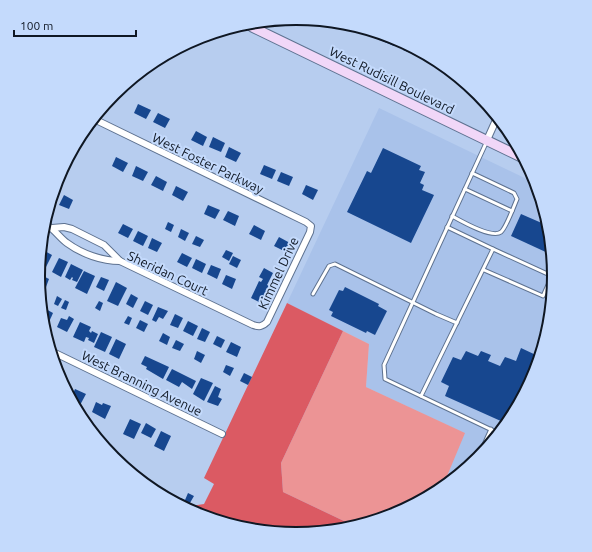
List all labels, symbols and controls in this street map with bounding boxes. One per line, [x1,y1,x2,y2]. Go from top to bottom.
scale bar [14,12,136,38]
text: 100 m [20,19,53,32]
street label: West Rudisill Boulevard [327,44,457,116]
street label: West Foster Parkway [150,130,266,196]
street label: Kimmel Drive [255,235,301,311]
street label: Sheridan Court [126,248,210,298]
street label: West Branning Avenue [79,348,205,418]

